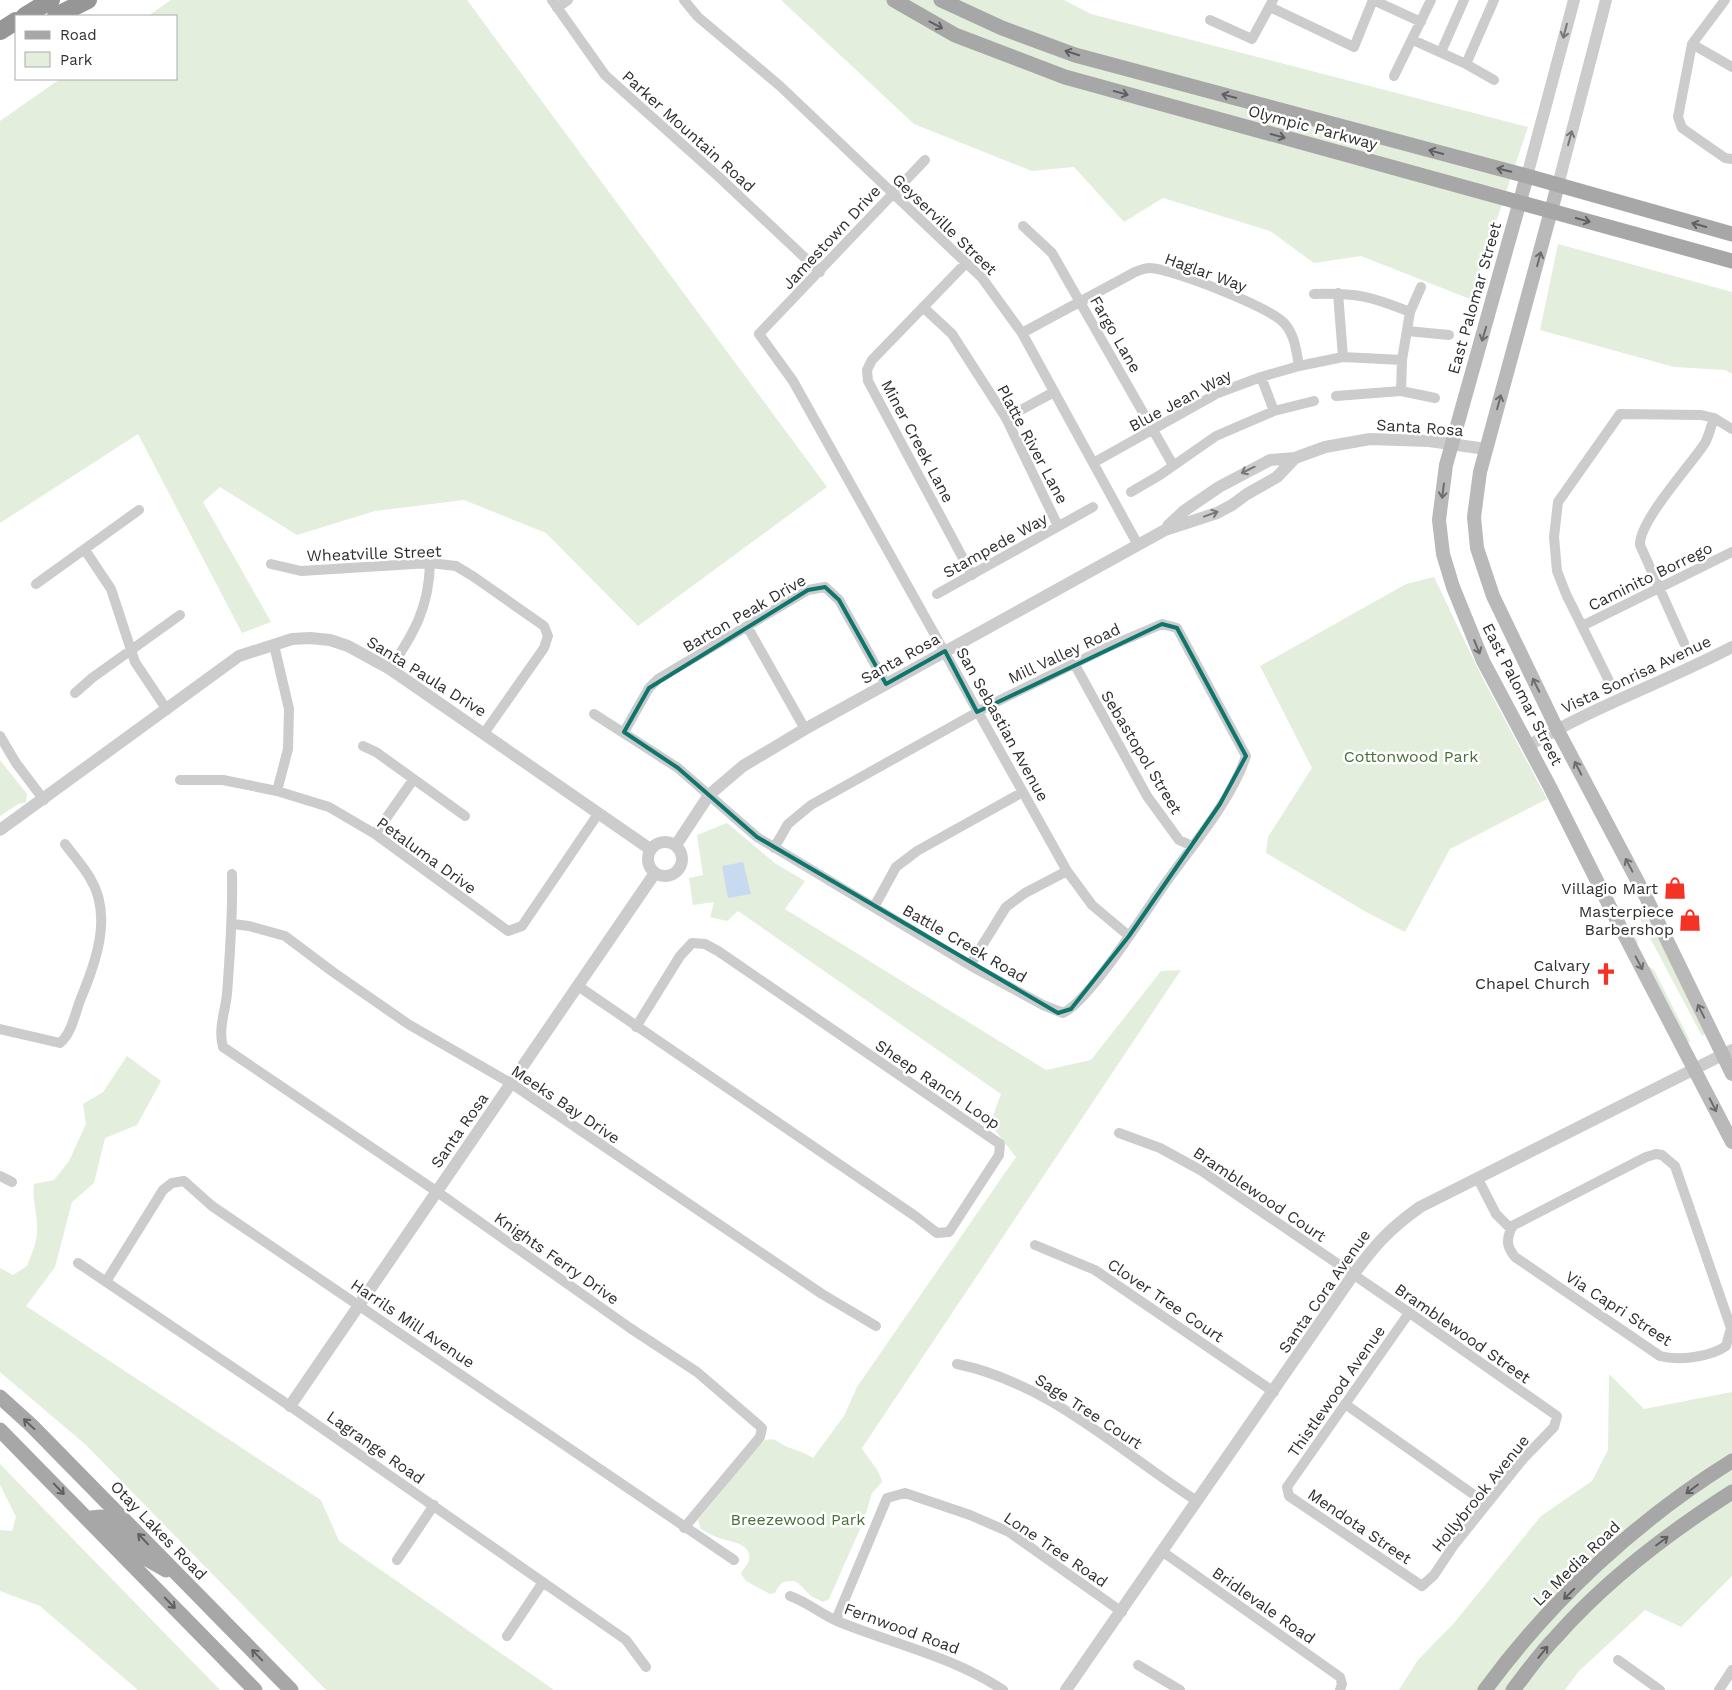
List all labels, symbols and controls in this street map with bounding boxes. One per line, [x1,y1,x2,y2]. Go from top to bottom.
legend [15,15,178,80]
one-way arrow [929,20,944,30]
one-way arrow [1560,22,1570,38]
text: Road [60,26,97,44]
one-way arrow [1065,48,1080,57]
text: Park [60,51,93,69]
street label: Parker Mountain Road [618,67,759,196]
one-way arrow [1113,88,1129,98]
one-way arrow [1221,91,1237,100]
street label: Olympic Parkway [1246,101,1380,154]
one-way arrow [1566,130,1575,146]
one-way arrow [1270,132,1286,141]
one-way arrow [1429,147,1445,157]
one-way arrow [1496,165,1512,174]
street label: Geyserville Street [888,170,1001,279]
street label: Jamestown Drive [778,181,884,293]
one-way arrow [1575,215,1591,225]
one-way arrow [1692,219,1708,229]
street label: East Palomar Street [1444,220,1505,376]
street label: Haglar Way [1162,249,1250,296]
one-way arrow [1535,251,1544,267]
street label: Fargo Lane [1086,292,1145,376]
one-way arrow [1479,326,1489,342]
street label: Blue Jean Way [1126,365,1235,435]
street label: Miner Creek Lane [877,377,958,506]
street label: Platte River Lane [993,381,1072,507]
one-way arrow [1494,394,1504,410]
street label: Santa Rosa [1376,415,1464,440]
one-way arrow [1241,466,1256,475]
one-way arrow [1438,483,1448,499]
street label: Stampede Way [940,509,1051,582]
one-way arrow [1203,509,1219,518]
street label: Caminito Borrego [1585,538,1715,615]
street label: Wheatville Street [306,542,442,565]
street label: Barton Peak Drive [679,570,809,656]
street label: Mill Valley Road [1005,619,1123,688]
street label: East Palomar Street [1478,620,1567,769]
street label: Santa Rosa [857,629,943,688]
street label: Vista Sonrisa Avenue [1558,631,1714,718]
street label: Santa Paula Drive [363,632,490,721]
one-way arrow [1473,639,1482,654]
street label: San Sebastian Avenue [952,644,1053,804]
one-way arrow [1531,678,1540,693]
street label: Sebastopol Street [1097,687,1186,818]
park label: Cottonwood Park [1344,747,1478,766]
one-way arrow [1573,761,1582,776]
street label: Petaluma Drive [373,813,480,898]
one-way arrow [1624,858,1634,873]
shop icon: Villagio Mart [1662,875,1688,901]
place label: Villagio Mart [1561,879,1658,898]
street label: Battle Creek Road [899,900,1030,987]
place label: Masterpiece Barbershop [1579,902,1674,939]
shop icon: Masterpiece Barbershop [1677,907,1703,933]
one-way arrow [1635,955,1644,970]
place label: Calvary Chapel Church [1475,956,1591,993]
church icon: Calvary Chapel Church [1593,961,1619,987]
one-way arrow [1696,1004,1705,1019]
street label: Sheep Ranch Loop [872,1036,1004,1133]
street label: Meeks Bay Drive [508,1061,624,1148]
street label: Santa Rosa [427,1089,492,1171]
one-way arrow [1708,1098,1718,1113]
street label: Bramblewood Court [1190,1143,1330,1246]
street label: Knights Ferry Drive [491,1208,623,1309]
street label: Santa Cora Avenue [1275,1226,1374,1357]
street label: Clover Tree Court [1104,1254,1228,1347]
street label: Via Capri Street [1562,1267,1676,1350]
street label: Harrils Mill Avenue [347,1275,478,1372]
street label: Bramblewood Street [1391,1279,1534,1388]
street label: Thistlewood Avenue [1284,1322,1389,1461]
street label: Sage Tree Court [1032,1370,1146,1453]
street label: Lagrange Road [323,1407,428,1488]
one-way arrow [23,1418,35,1430]
street label: Hollybrook Avenue [1428,1431,1533,1555]
street label: Otay Lakes Road [107,1477,211,1584]
one-way arrow [53,1483,65,1495]
one-way arrow [1686,1483,1699,1494]
street label: Mendota Street [1304,1485,1416,1568]
street label: Lone Tree Road [1000,1508,1111,1591]
park label: Breezewood Park [731,1510,865,1529]
street label: La Media Road [1529,1517,1624,1610]
one-way arrow [137,1533,149,1545]
one-way arrow [1655,1536,1668,1547]
street label: Bridlevale Road [1209,1563,1319,1648]
one-way arrow [1562,1588,1575,1600]
one-way arrow [164,1596,176,1609]
street label: Fernwood Road [842,1599,962,1658]
one-way arrow [1538,1646,1549,1659]
one-way arrow [251,1649,263,1661]

